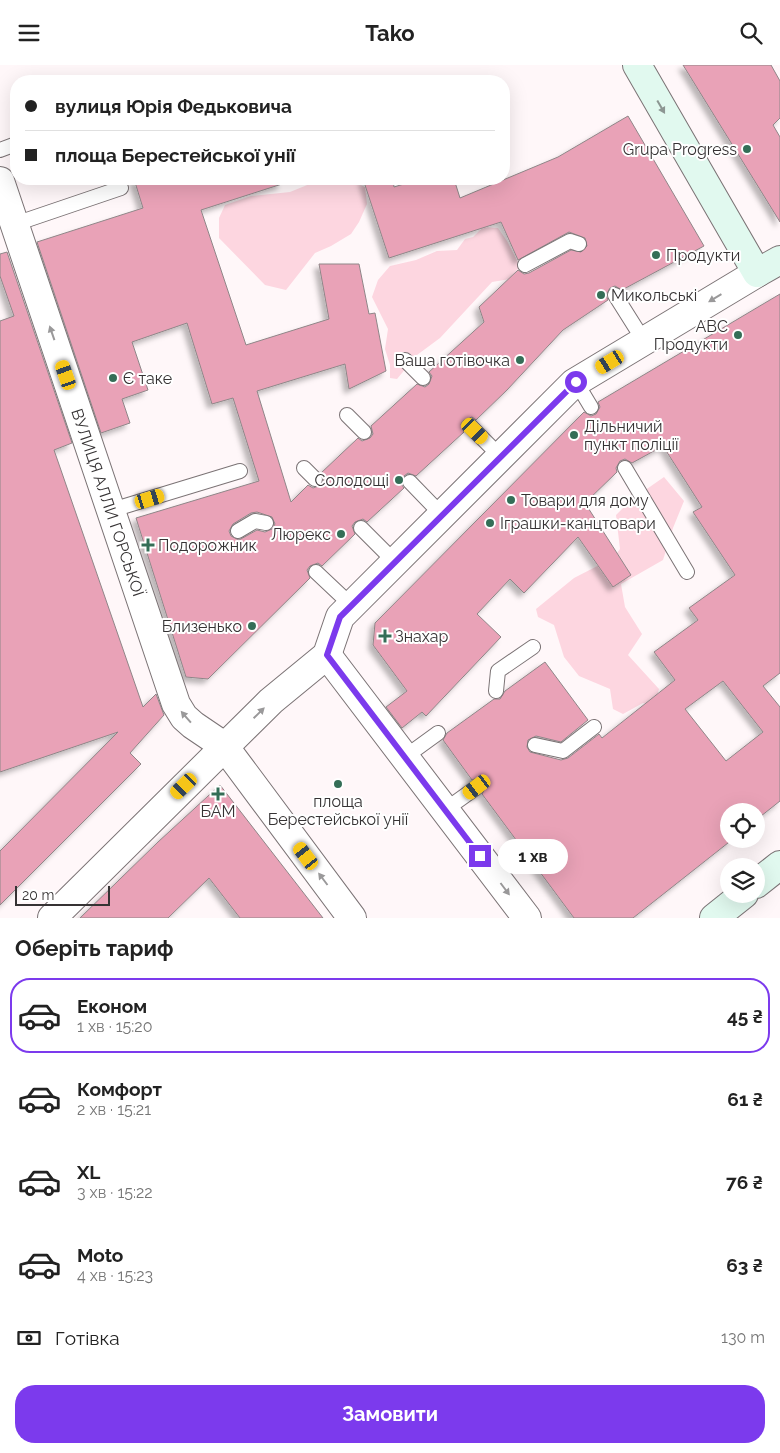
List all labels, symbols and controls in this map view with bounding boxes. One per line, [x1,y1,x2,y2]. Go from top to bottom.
icon: menu [15,19,43,47]
icon: search [737,19,765,47]
text: Tako [365,20,415,46]
text: вулиця Юрія Федьковича [55,95,292,117]
one-way arrow [657,101,666,114]
place label: Grupa Progress [623,140,737,159]
marker: Grupa Progress [741,143,753,155]
text: площа Берестейської унії [55,144,295,166]
place label: Продукти [666,246,740,265]
marker: Продукти [650,249,662,261]
place label: Микольські [611,286,697,305]
marker: Микольські [595,289,607,301]
one-way arrow [709,294,722,303]
place label: ABC Продукти [654,317,728,354]
one-way arrow [47,326,55,341]
marker: ABC Продукти [732,329,744,341]
car [593,348,626,376]
place label: Ваша готівочка [395,351,510,370]
marker: Ваша готівочка [514,354,526,366]
car [54,358,77,392]
place label: Є таке [123,369,172,388]
route start [565,371,587,393]
marker: Є таке [107,372,119,384]
street label: ВУЛИЦЯ АЛЛИ ГОРСЬКОЇ [68,406,149,599]
car [458,415,491,447]
place label: Дільничий пункт поліції [584,417,679,454]
marker: Дільничий пункт поліції [568,429,580,441]
place label: Солодощі [314,471,389,490]
marker: Солодощі [393,474,405,486]
car [133,487,166,511]
place label: Товари для дому [521,491,649,510]
marker: Товари для дому [505,494,517,506]
place label: Іграшки-канцтовари [500,514,656,533]
marker: Іграшки-канцтовари [484,517,496,529]
place label: Люрекс [271,525,331,544]
marker: Люрекс [335,528,347,540]
place label: Подорожник [158,536,257,555]
marker: Подорожник [142,539,154,551]
place label: Близенько [162,617,242,636]
marker: Близенько [246,620,258,632]
place label: Знахар [395,627,448,646]
marker: Знахар [379,630,391,642]
one-way arrow [253,707,265,719]
one-way arrow [180,711,191,724]
car [167,770,200,802]
car [460,772,493,802]
marker: площа Берестейської унії [332,778,344,790]
marker: БАМ [212,788,224,800]
place label: площа Берестейської унії [268,792,409,829]
place label: БАМ [200,802,236,821]
map controls [720,803,765,903]
button: locate [720,803,765,848]
callout: 1 хв [498,839,568,873]
car [290,840,321,872]
route end [469,845,491,867]
text: 1 хв [518,847,548,866]
button: layers [720,858,765,903]
one-way arrow [318,872,328,886]
one-way arrow [499,882,510,895]
scale bar [15,883,110,906]
text: 20 m [22,887,54,903]
text: Оберіть тариф [15,935,173,961]
icon: car [17,993,62,1038]
text: Економ [77,995,147,1017]
text: 45 ₴ [727,1005,763,1027]
text: 1 хв · 15:20 [77,1017,152,1036]
icon: car [17,1076,62,1121]
text: Комфорт [77,1078,162,1100]
text: 61 ₴ [727,1088,763,1110]
text: 2 хв · 15:21 [77,1100,151,1119]
icon: car [17,1159,62,1204]
text: XL [77,1161,100,1183]
text: 76 ₴ [726,1171,763,1193]
text: 3 хв · 15:22 [77,1183,153,1202]
icon: car [17,1242,62,1287]
text: Moto [77,1244,123,1266]
text: 63 ₴ [726,1254,763,1276]
text: 4 хв · 15:23 [77,1266,153,1285]
icon: cash [15,1324,43,1352]
text: Готівка [55,1327,120,1349]
text: 130 m [721,1328,765,1347]
button: Замовити [15,1385,765,1443]

